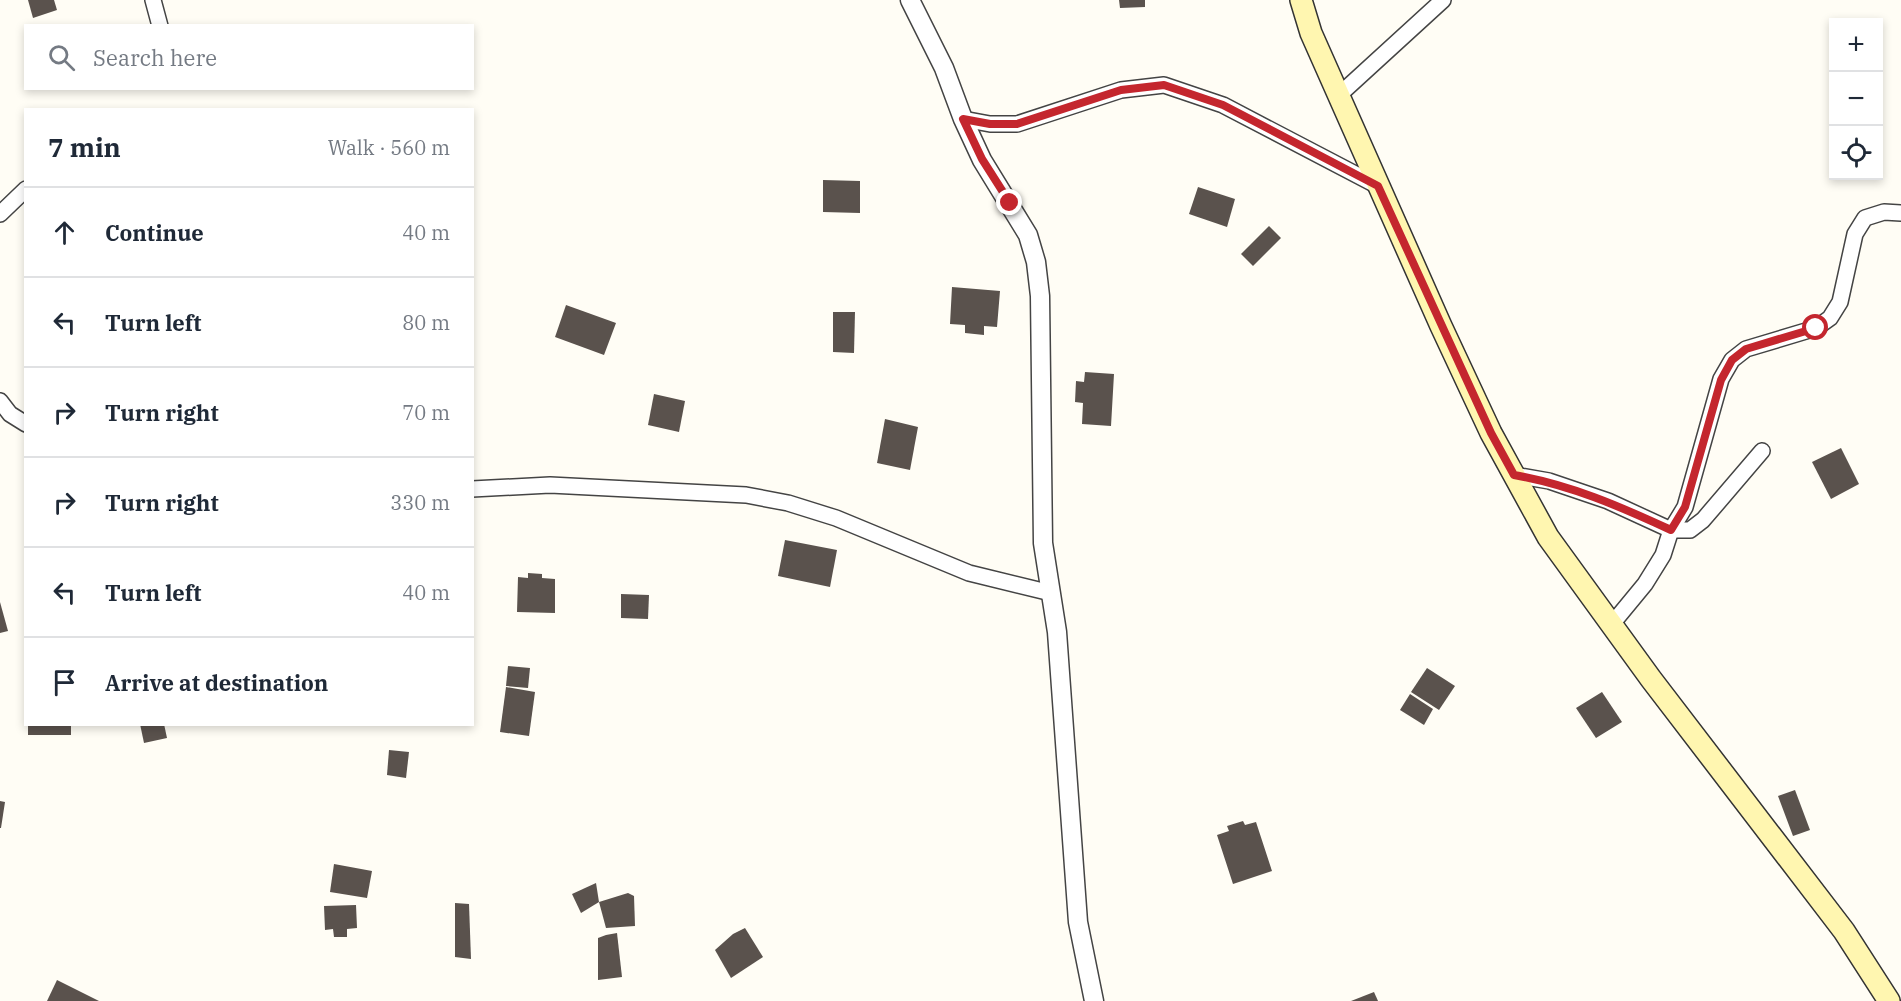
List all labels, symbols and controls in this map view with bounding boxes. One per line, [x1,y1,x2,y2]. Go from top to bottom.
map controls [1829,18,1883,180]
button: + [1829,18,1883,72]
search box [24,24,474,90]
icon: search [45,41,78,74]
text: Search here [93,43,217,72]
button: − [1829,72,1883,126]
button: locate [1829,126,1883,180]
text: 7 min [48,130,121,164]
text: Walk · 560 m [328,134,450,161]
route end [996,189,1022,215]
icon: ahead [48,216,81,249]
text: Continue [105,218,204,247]
text: 40 m [402,219,450,246]
icon: left [48,306,81,339]
text: Turn left [105,308,201,337]
text: 80 m [402,309,450,336]
route start [1802,314,1828,340]
icon: right [48,396,81,429]
text: Turn right [105,398,219,427]
text: 70 m [402,399,450,426]
icon: right [48,486,81,519]
text: Turn right [105,488,219,517]
text: 330 m [390,489,450,516]
icon: left [48,576,81,609]
text: Turn left [105,578,201,607]
text: 40 m [402,579,450,606]
icon: arrive [48,666,81,699]
text: Arrive at destination [105,668,328,697]

